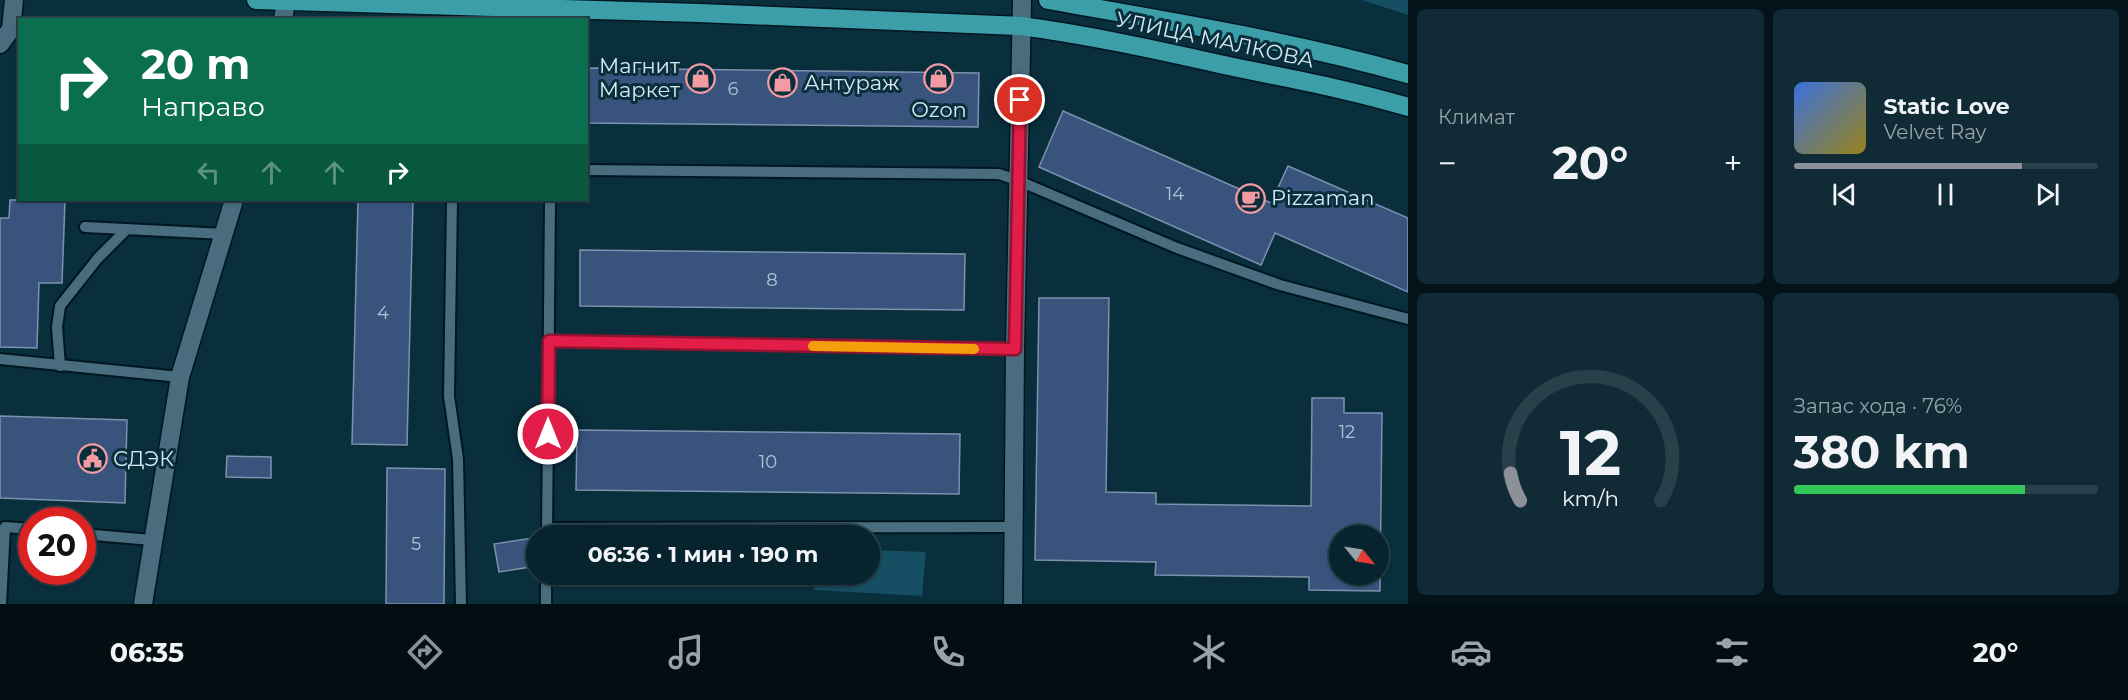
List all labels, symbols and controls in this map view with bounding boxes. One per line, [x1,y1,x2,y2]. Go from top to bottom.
street label: УЛИЦА МАЛКОВА [1114,6,1317,73]
text: 20 m [141,38,250,90]
icon: right [42,42,120,120]
place label: Магнит Маркет [599,53,680,102]
shop icon: Магнит Маркет [685,62,717,94]
shop icon: Ozon [923,63,955,95]
shop icon: Антураж [767,67,799,99]
place label: Антураж [804,70,899,95]
pin [994,74,1045,125]
house number: 6 [728,78,739,100]
icon: arrive [1003,83,1036,116]
text: Направо [141,90,265,123]
text: Static Love [1884,93,2010,120]
place label: Ozon [911,97,967,122]
text: Климат [1438,105,1515,129]
text: Velvet Ray [1884,120,1986,144]
text: 20° [1552,135,1628,190]
text: − [1438,143,1457,183]
text: + [1724,143,1742,183]
icon: left [192,156,225,189]
icon: ahead [255,156,288,189]
icon: ahead [318,156,351,189]
icon: right [381,156,414,189]
icon: previous [1828,178,1861,211]
icon: pause [1929,178,1962,211]
icon: next [2031,178,2064,211]
cafe icon: Pizzaman [1234,182,1266,214]
house number: 14 [1166,183,1184,205]
place label: Pizzaman [1271,185,1374,210]
house number: 8 [766,269,778,291]
house number: 4 [377,302,389,324]
text: Запас хода · 76% [1794,394,1962,418]
position arrow [516,402,580,466]
text: 12 [1560,415,1621,491]
house number: 12 [1339,421,1355,443]
text: 380 km [1794,424,1970,479]
public building icon: СДЭК [76,443,108,475]
place label: СДЭК [113,446,174,471]
house number: 10 [759,451,777,473]
text: km/h [1562,485,1619,511]
speed limit sign: 20 [18,507,96,585]
north arrow [1329,525,1389,585]
map controls [1329,525,1389,585]
house number: 5 [411,533,421,555]
text: 06:36 · 1 мин · 190 m [588,541,818,568]
icon: directions [404,631,446,673]
icon: music [665,631,707,673]
icon: phone [927,631,969,673]
icon: climate [1188,631,1230,673]
icon: car [1450,631,1492,673]
icon: filters [1711,631,1753,673]
text: 06:35 [110,636,184,669]
text: 20° [1973,636,2018,669]

